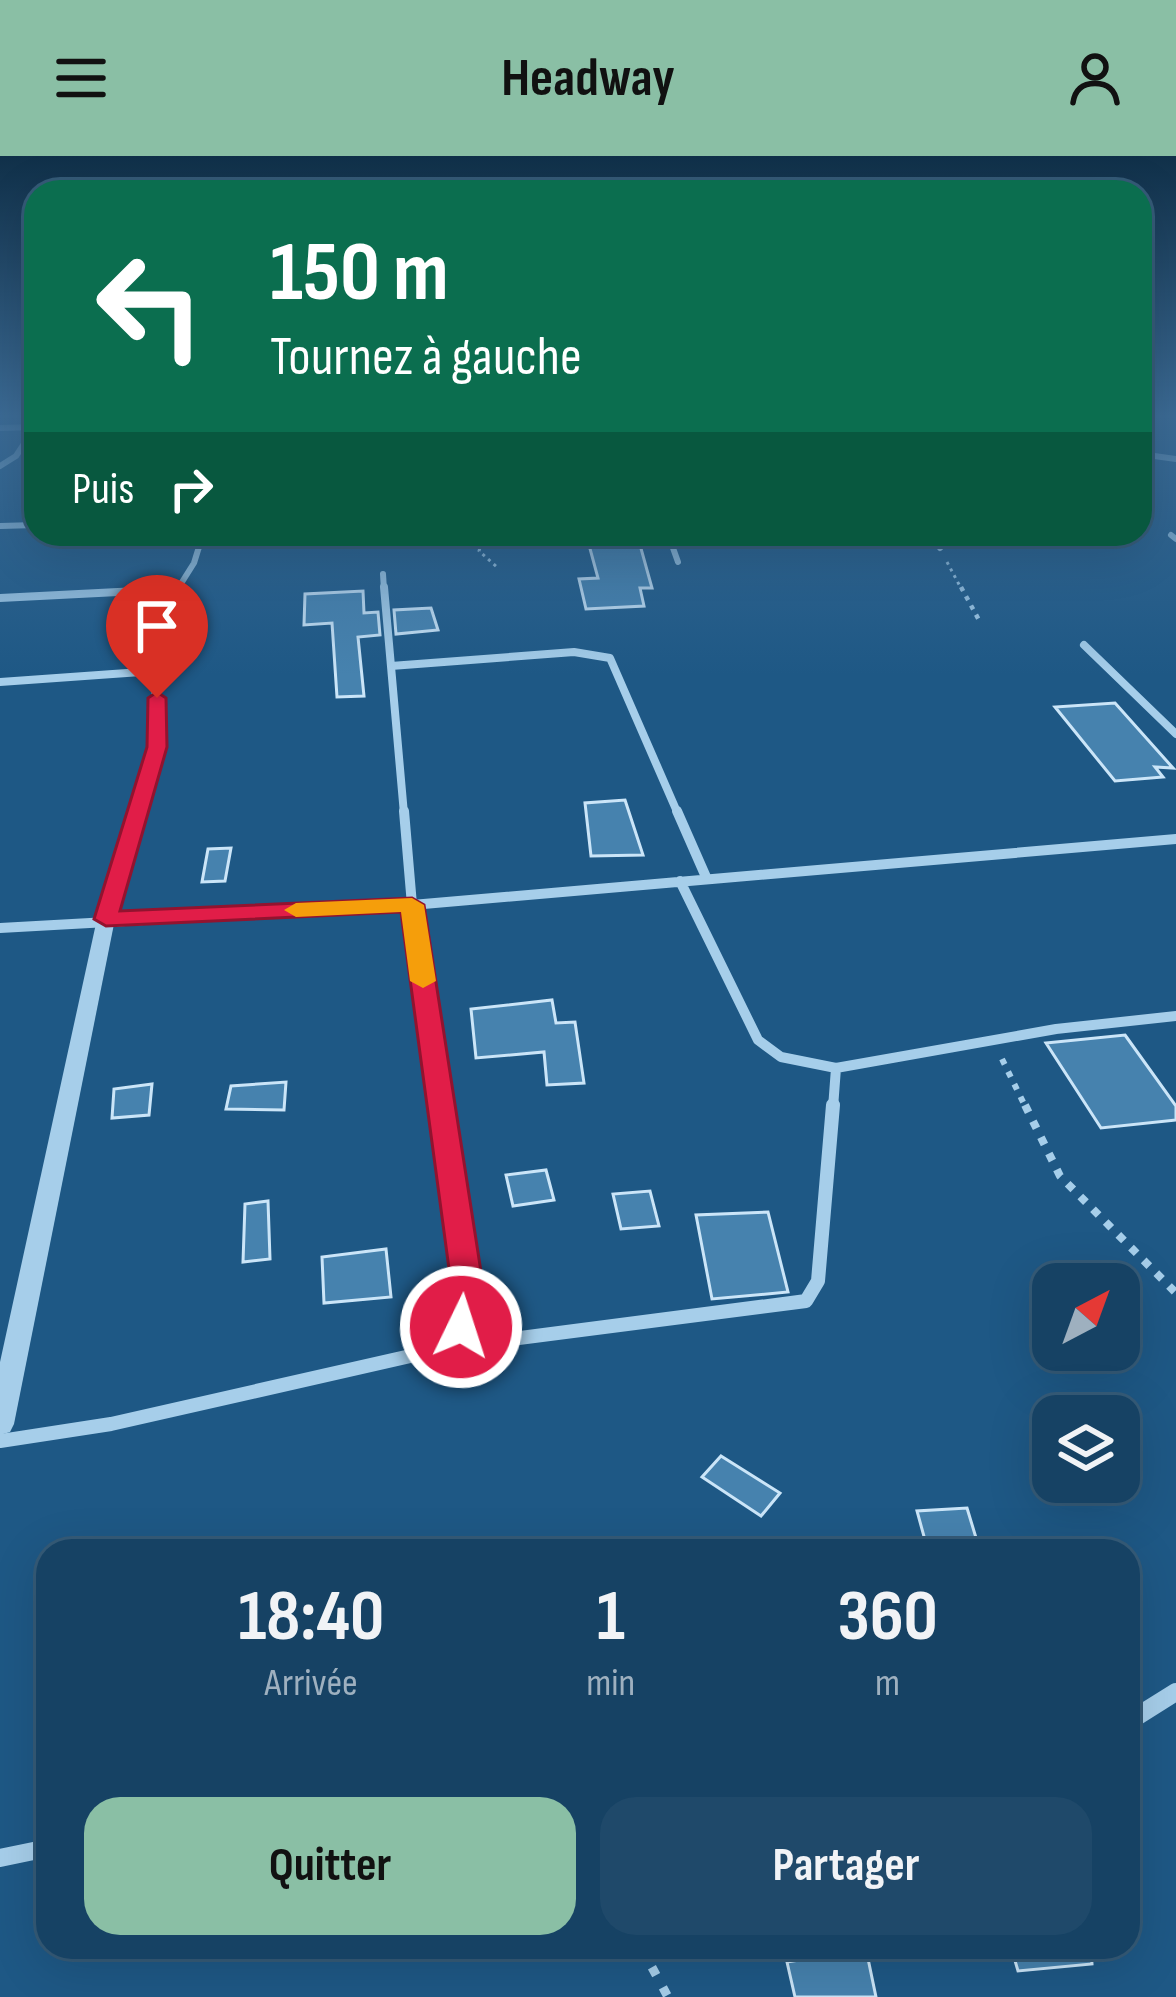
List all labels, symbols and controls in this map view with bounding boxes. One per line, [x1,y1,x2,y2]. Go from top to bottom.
icon: menu [48,45,114,111]
icon: person [1062,45,1128,111]
text: Headway [501,46,675,111]
text: 150 m [270,223,449,324]
icon: left [72,228,228,384]
text: Tournez à gauche [270,325,582,390]
icon: right [158,456,224,522]
text: Puis [72,462,134,517]
pin [106,575,208,698]
icon: arrive [124,593,190,659]
north arrow [1032,1263,1140,1371]
map controls [1032,1263,1140,1503]
position arrow [398,1264,524,1390]
button: layers [1032,1395,1140,1503]
text: 18:40 [238,1574,384,1661]
text: 1 [597,1574,625,1661]
text: 360 [837,1574,938,1661]
text: Arrivée [265,1660,358,1707]
text: min [586,1660,635,1707]
text: m [875,1660,900,1707]
button: Quitter [84,1797,576,1935]
button: Partager [600,1797,1092,1935]

